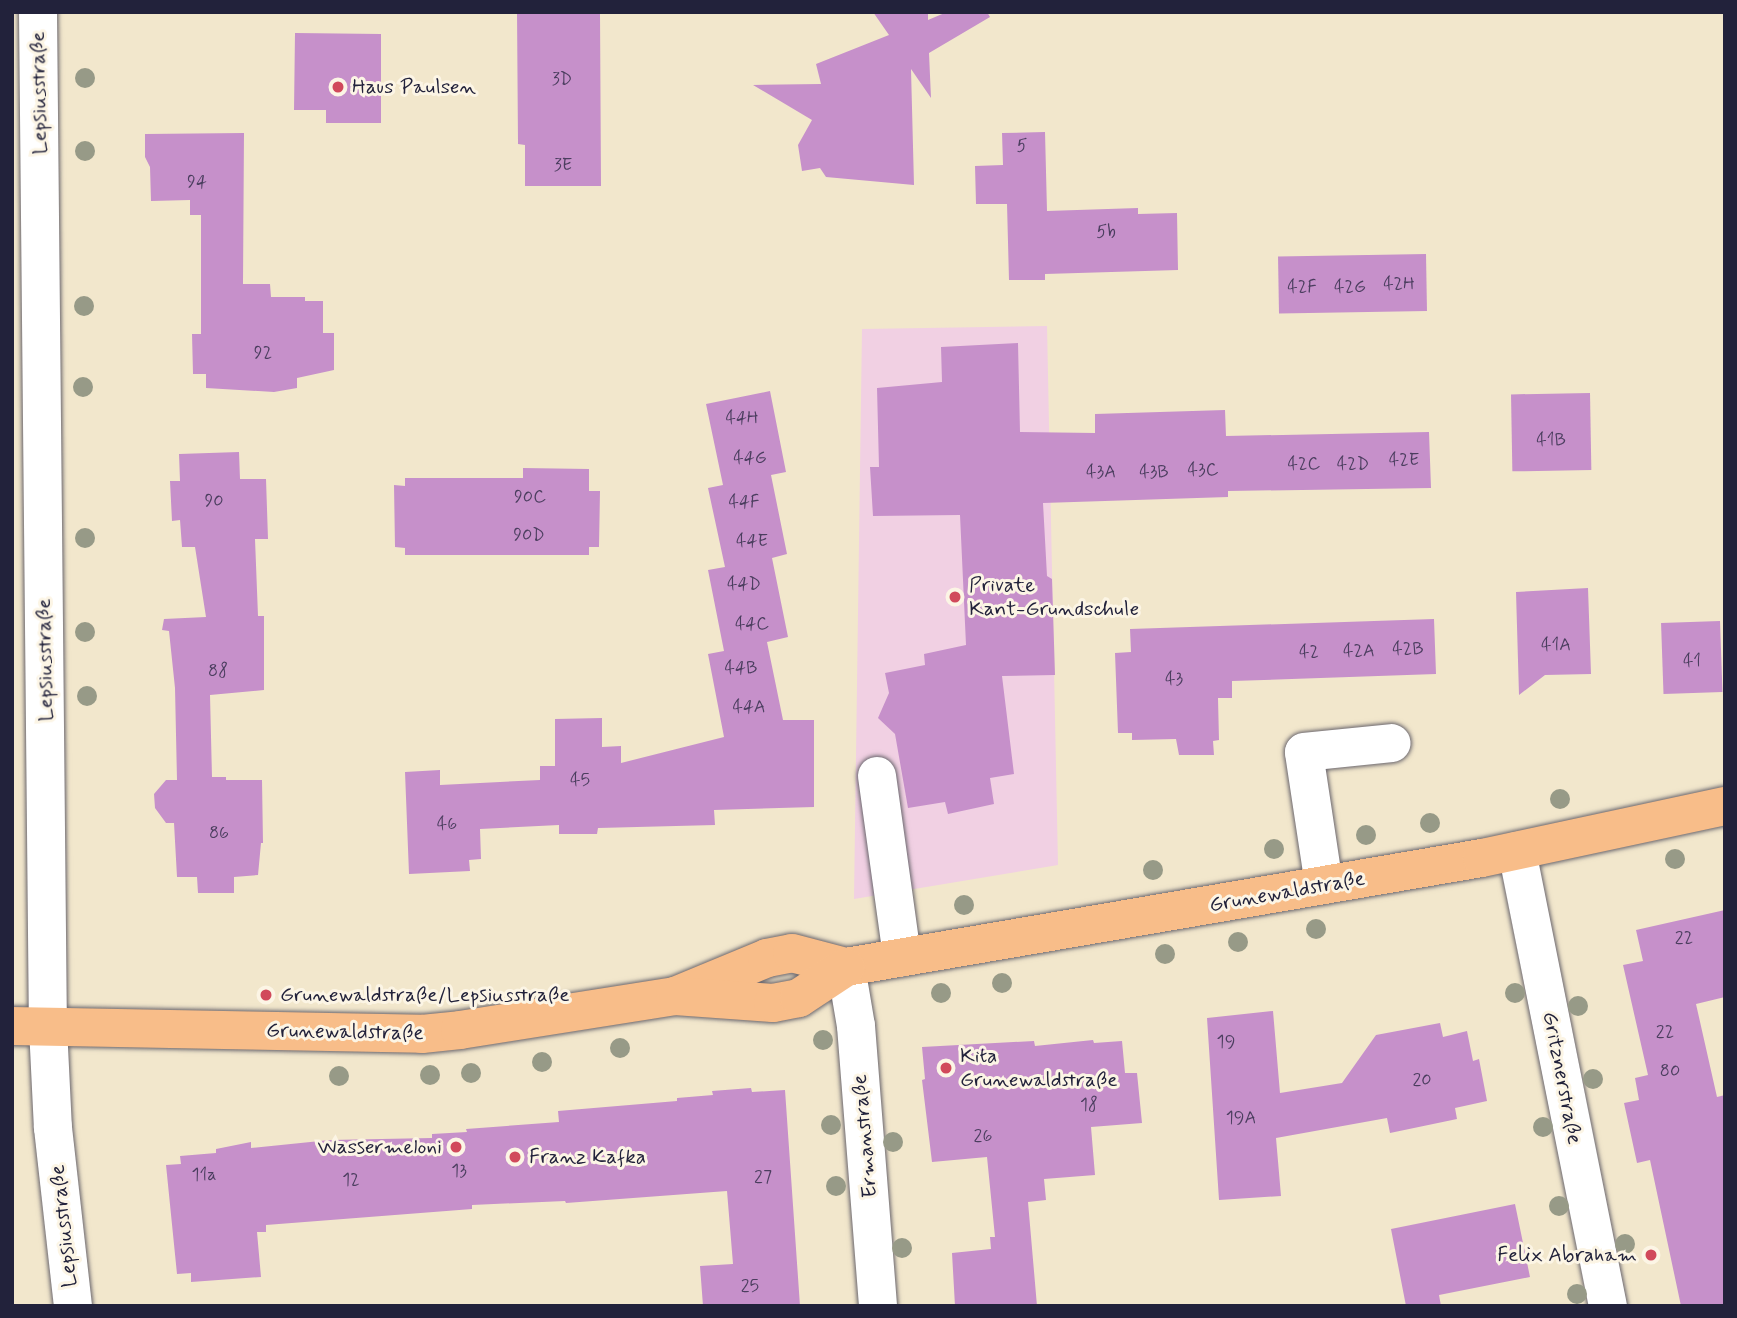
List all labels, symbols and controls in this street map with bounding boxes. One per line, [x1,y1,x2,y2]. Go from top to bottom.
street label: Lepsiusstraße [25,31,53,155]
house number: 3D [552,68,572,90]
place label: Haus Paulsen [352,74,463,100]
marker: Haus Paulsen [330,79,346,95]
house number: 5 [1017,135,1027,157]
house number: 3E [554,154,572,176]
house number: 94 [187,171,207,193]
house number: 5b [1096,221,1116,243]
house number: 42H [1383,273,1415,295]
house number: 42F [1287,276,1317,298]
house number: 42G [1334,276,1366,298]
house number: 92 [254,342,272,364]
house number: 44H [725,407,759,429]
house number: 41B [1536,429,1566,451]
house number: 44G [733,447,767,469]
house number: 42E [1389,449,1419,471]
house number: 42C [1288,453,1320,475]
house number: 42D [1337,453,1369,475]
house number: 43C [1188,459,1218,481]
house number: 43A [1086,461,1116,483]
house number: 43B [1139,461,1169,483]
house number: 90C [514,486,546,508]
house number: 90 [204,490,224,512]
house number: 44F [729,491,759,513]
house number: 90D [513,524,545,546]
house number: 44E [736,530,768,552]
place label: Private Kant-Grundschule [969,572,1139,622]
house number: 44D [727,573,761,595]
marker: Private Kant-Grundschule [947,589,963,605]
street label: Lepsiusstraße [31,598,59,722]
house number: 44C [735,613,769,635]
house number: 41A [1541,634,1571,656]
house number: 42B [1392,638,1424,660]
house number: 42A [1343,640,1375,662]
house number: 42 [1299,641,1319,663]
house number: 41 [1683,650,1701,672]
house number: 44B [725,657,757,679]
house number: 88 [208,660,228,682]
house number: 43 [1165,668,1183,690]
house number: 44A [732,696,766,718]
house number: 45 [570,769,590,791]
house number: 46 [437,813,457,835]
house number: 86 [209,822,229,844]
street label: Grunewaldstraße [1207,866,1367,918]
house number: 22 [1675,927,1693,949]
place label: Grunewaldstraße/Lepsiusstraße [280,982,570,1008]
marker: Grunewaldstraße/Lepsiusstraße [258,987,274,1003]
street label: Gritznerstraße [1537,1009,1587,1147]
street label: Grunewaldstraße [266,1018,424,1046]
house number: 22 [1656,1021,1674,1043]
house number: 19 [1217,1031,1235,1053]
place label: Kita Grunewaldstraße [960,1043,1118,1093]
marker: Kita Grunewaldstraße [938,1060,954,1076]
house number: 80 [1660,1060,1680,1082]
house number: 20 [1412,1069,1432,1091]
street label: Ermanstraße [847,1073,883,1199]
house number: 18 [1080,1094,1098,1116]
house number: 19A [1226,1107,1256,1129]
house number: 26 [974,1125,992,1147]
place label: Wassermeloni [318,1134,442,1160]
marker: Wassermeloni [448,1139,464,1155]
place label: Franz Kafka [529,1144,648,1170]
marker: Franz Kafka [507,1149,523,1165]
house number: 13 [451,1160,467,1182]
street label: Lepsiusstraße [45,1164,83,1288]
house number: 11a [191,1164,217,1186]
house number: 27 [754,1166,772,1188]
house number: 12 [342,1169,360,1191]
place label: Felix Abraham [1505,1242,1637,1268]
marker: Felix Abraham [1643,1247,1659,1263]
house number: 25 [741,1275,759,1297]

